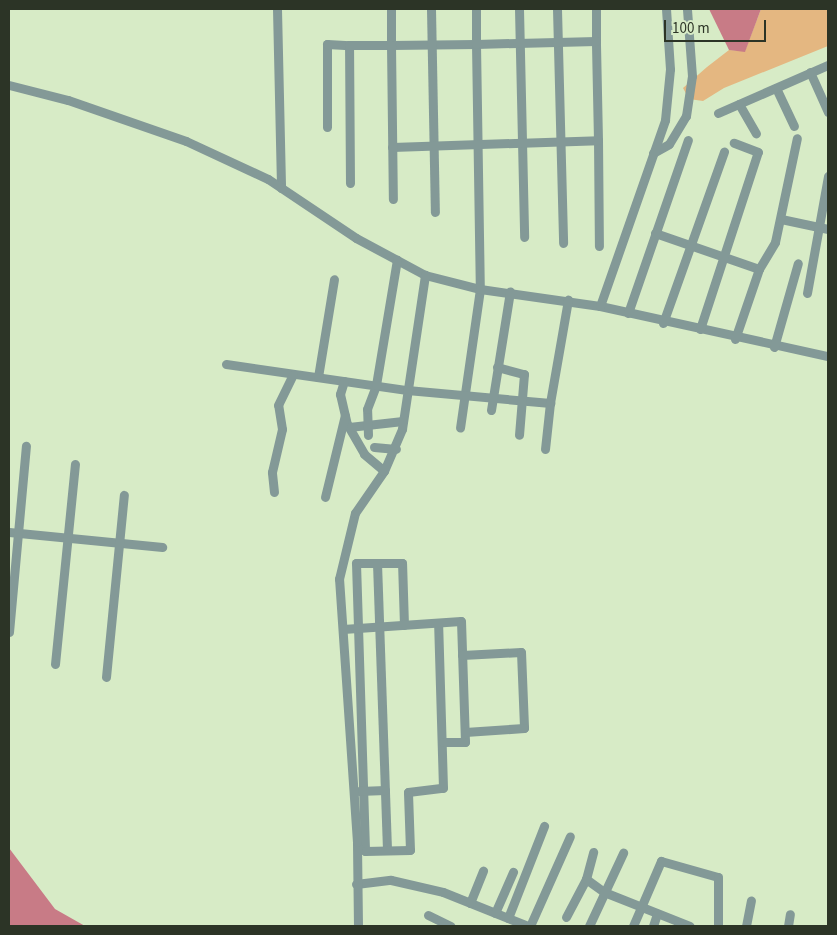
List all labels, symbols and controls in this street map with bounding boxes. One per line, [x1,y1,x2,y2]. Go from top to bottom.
scale bar [667,10,770,42]
text: 100 m [672,18,710,39]

